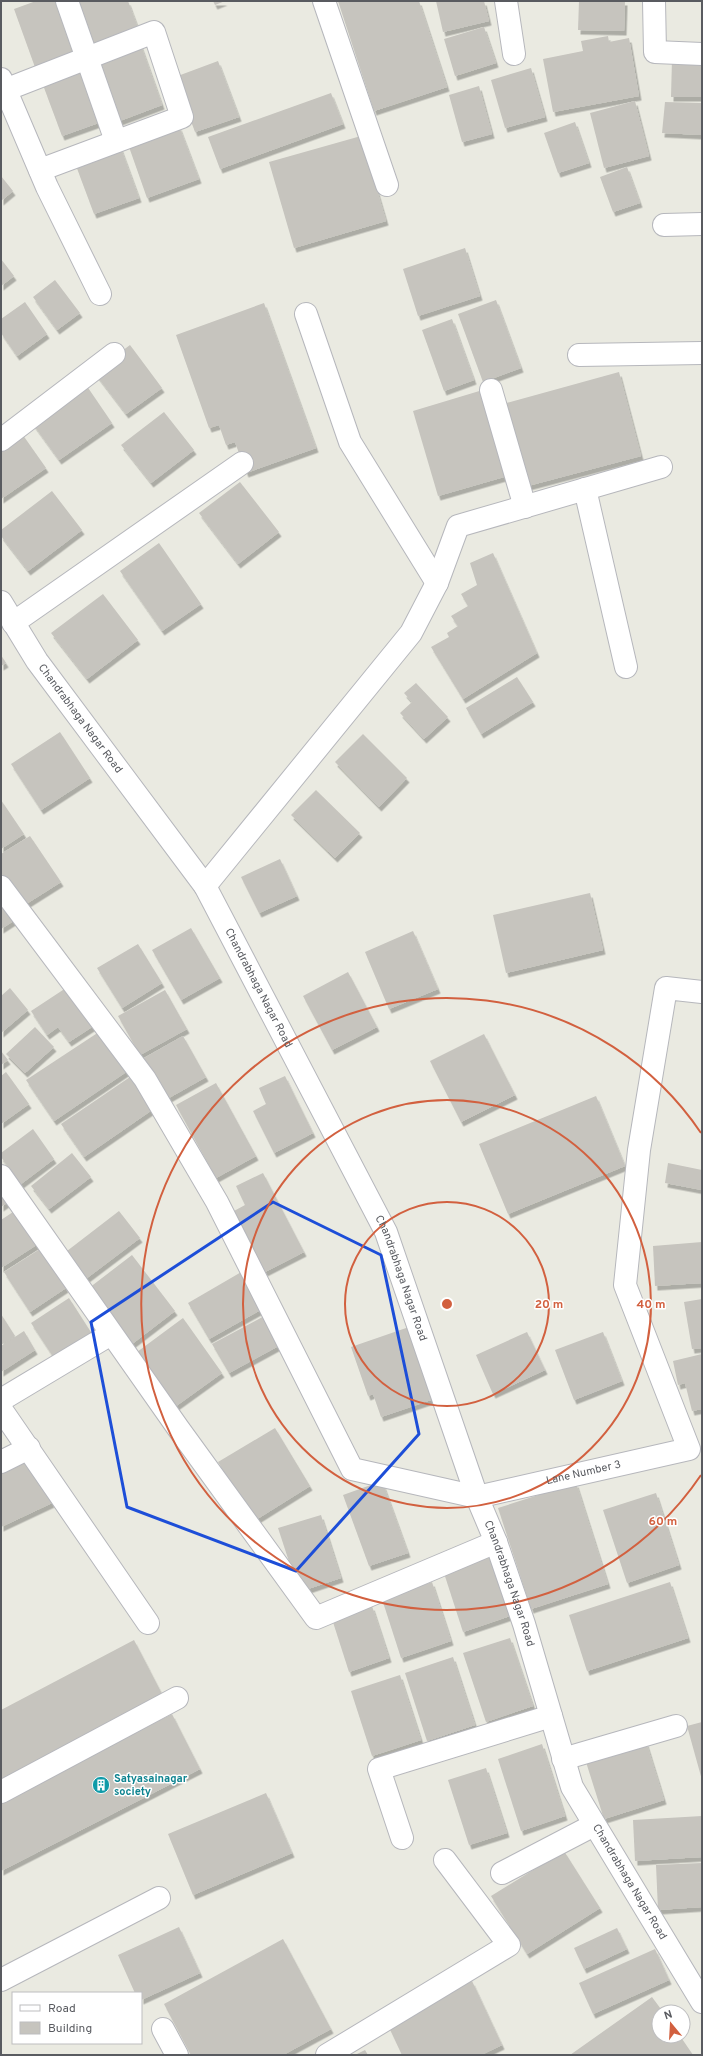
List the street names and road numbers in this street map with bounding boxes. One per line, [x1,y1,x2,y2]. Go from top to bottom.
street label: Chandrabhaga Nagar Road [35,661,125,776]
street label: Chandrabhaga Nagar Road [221,926,295,1050]
street label: Chandrabhaga Nagar Road [372,1213,430,1343]
street label: Lane Number 3 [545,1458,622,1488]
street label: Chandrabhaga Nagar Road [481,1518,537,1648]
street label: Chandrabhaga Nagar Road [589,1822,670,1942]

